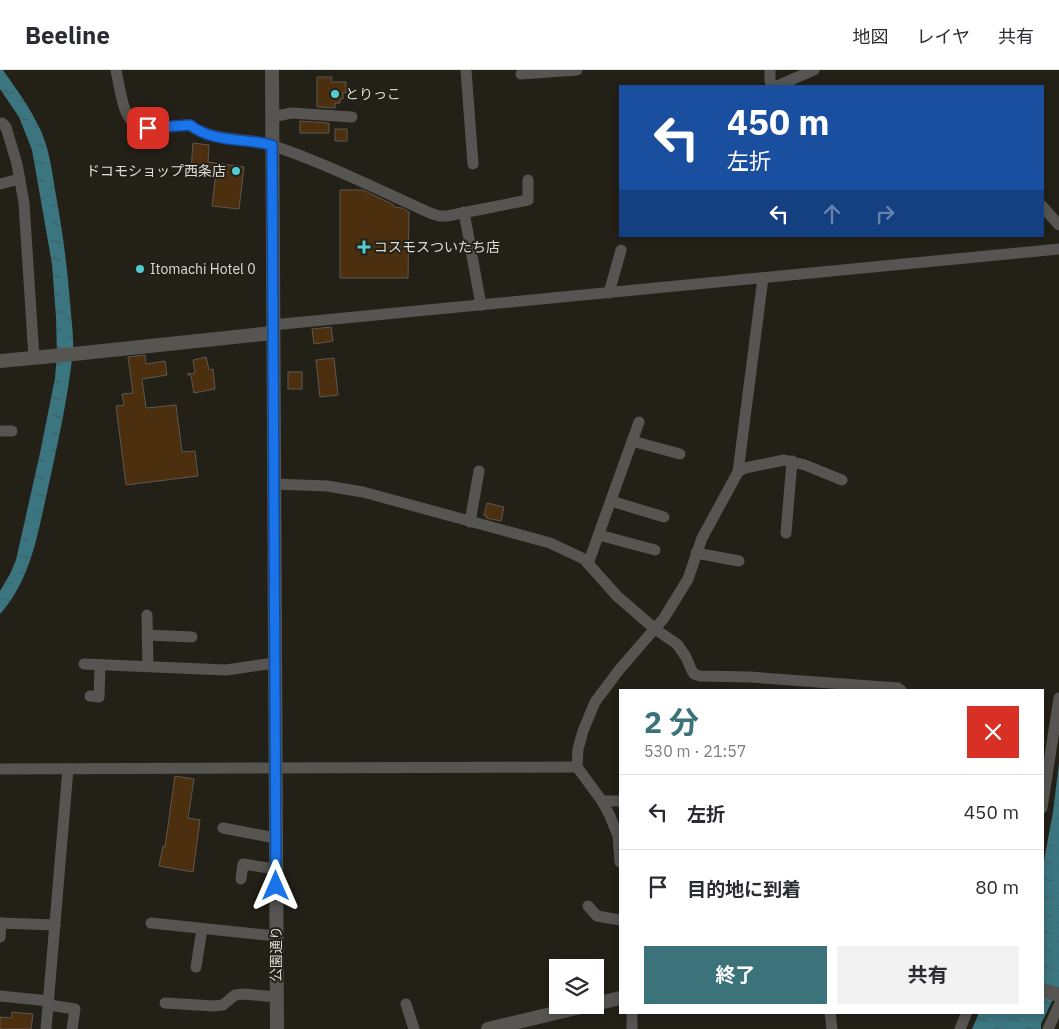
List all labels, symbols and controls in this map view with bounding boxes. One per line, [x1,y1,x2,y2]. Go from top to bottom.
text: Beeline [25,19,110,51]
text: 地図 [853,25,889,48]
text: レイヤ [917,25,970,48]
text: 共有 [998,25,1034,48]
place label: とりっこ [345,85,401,103]
marker: とりっこ [329,88,341,100]
text: 450 m [727,99,830,145]
icon: left [644,105,709,170]
pin [127,107,169,149]
icon: arrive [134,114,162,142]
text: 左折 [727,146,771,175]
place label: ドコモショップ西条店 [86,162,226,180]
marker: ドコモショップ西条店 [230,165,242,177]
icon: left [765,200,793,228]
icon: ahead [818,200,846,228]
icon: right [871,200,899,228]
place label: コスモスついたち店 [374,238,500,256]
marker: コスモスついたち店 [358,241,370,253]
place label: Itomachi Hotel 0 [150,260,256,278]
marker: Itomachi Hotel 0 [134,263,146,275]
text: 2 分 [644,702,699,741]
button: close [967,706,1019,758]
text: 530 m · 21:57 [644,741,746,761]
icon: left [644,798,672,826]
text: 450 m [964,800,1019,824]
text: 左折 [687,802,725,826]
position arrow [249,859,301,911]
icon: arrive [644,873,672,901]
text: 80 m [975,875,1019,899]
text: 目的地に到着 [687,877,801,901]
street label: 公園通り [267,926,285,982]
button: 終了 [644,946,827,1004]
button: 共有 [837,946,1019,1004]
map controls [549,959,604,1014]
button: layers [549,959,604,1014]

